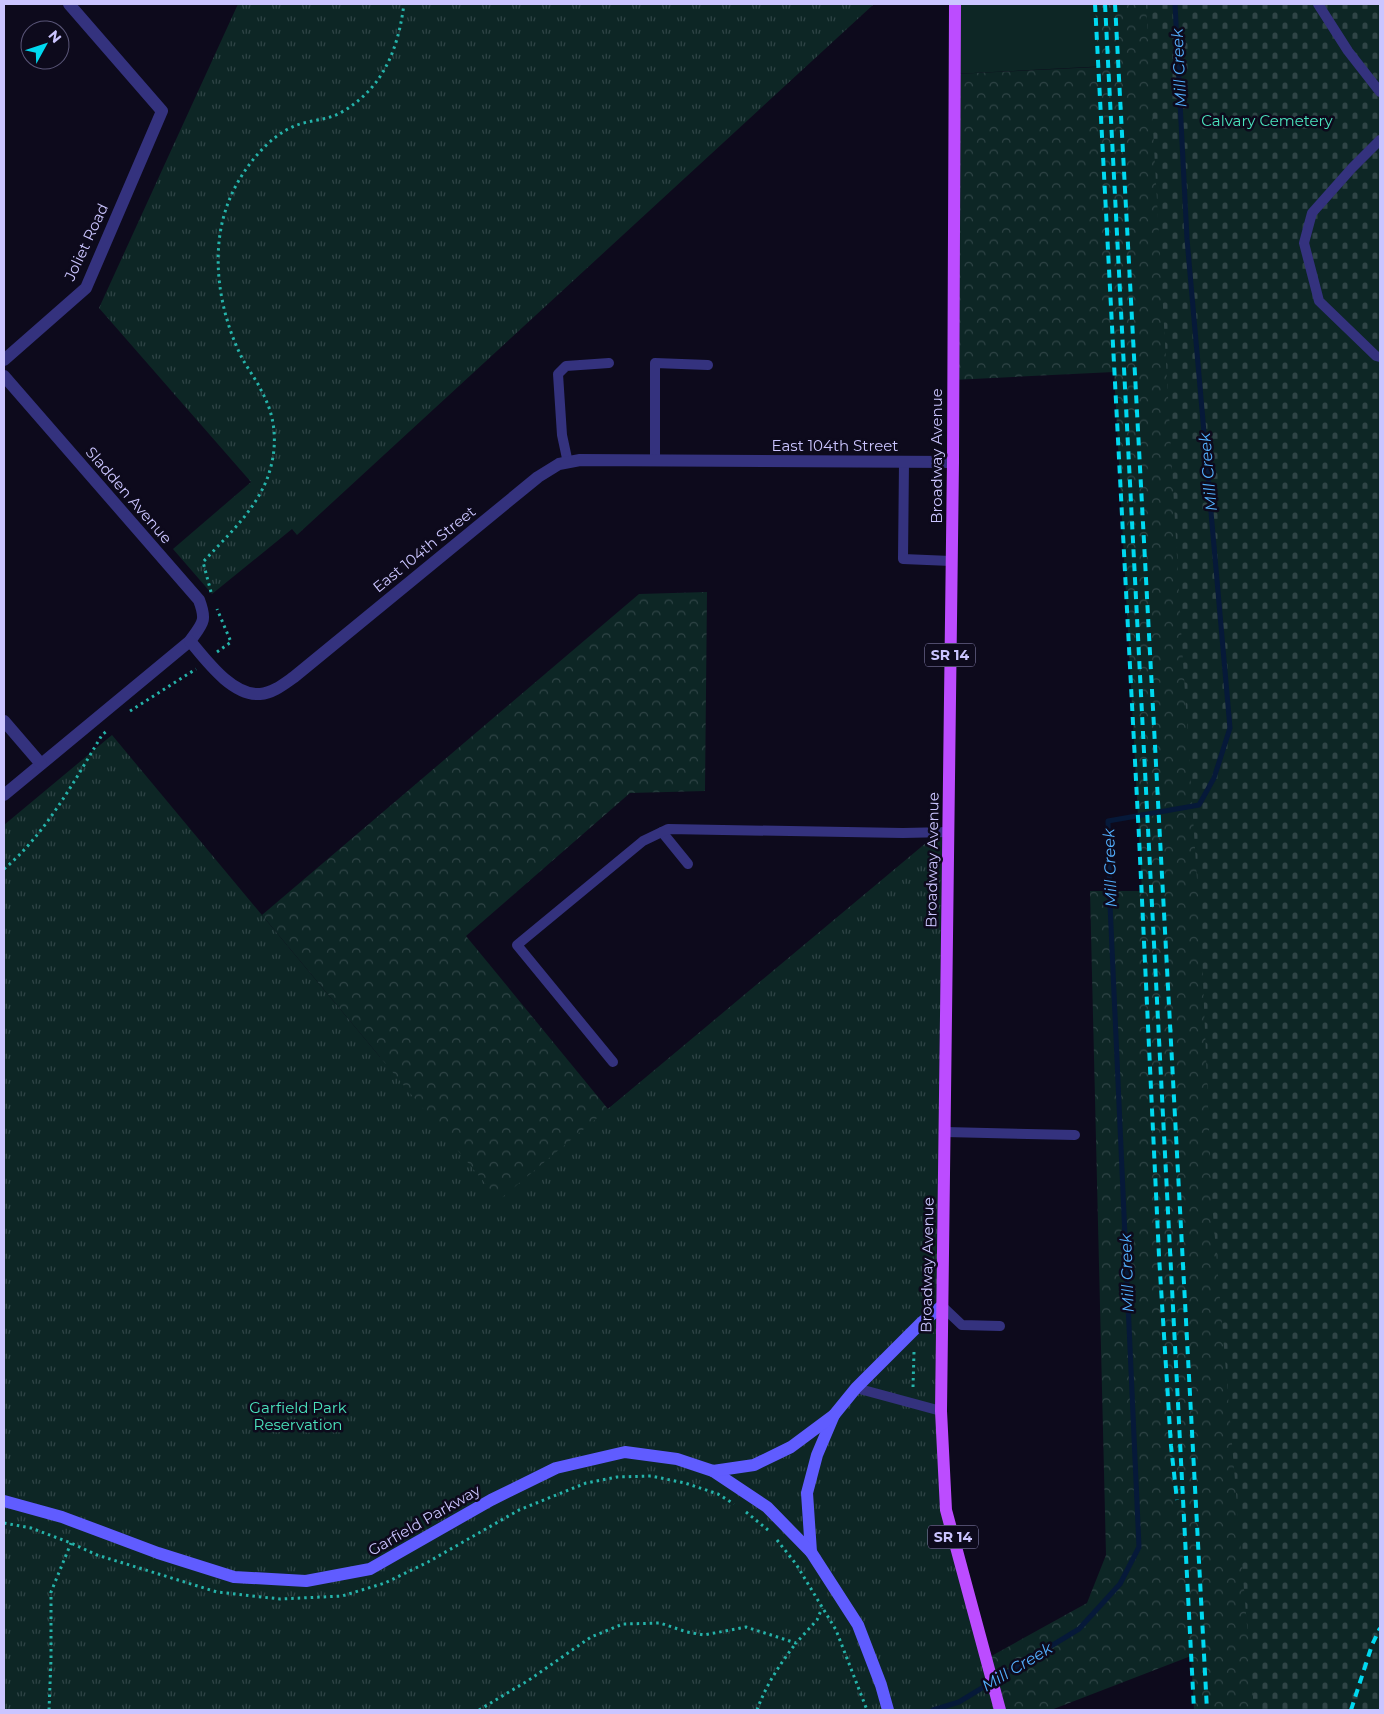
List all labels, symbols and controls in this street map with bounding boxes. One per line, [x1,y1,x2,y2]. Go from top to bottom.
north arrow [20,20,70,70]
text: N [44,27,65,47]
water label: Mill Creek [1167,27,1191,108]
park label: Calvary Cemetery [1201,111,1334,130]
street label: Joliet Road [59,200,112,285]
street label: Broadway Avenue [927,388,946,524]
water label: Mill Creek [1195,430,1221,512]
street label: East 104th Street [772,436,898,455]
street label: Sladden Avenue [82,443,176,547]
street label: East 104th Street [369,502,479,596]
road number: SR 14 [925,644,975,666]
street label: Broadway Avenue [921,792,943,928]
water label: Mill Creek [1099,827,1121,908]
street label: Broadway Avenue [916,1197,938,1333]
water label: Mill Creek [1116,1232,1138,1313]
park label: Garfield Park Reservation [249,1398,347,1434]
street label: Garfield Parkway [364,1480,484,1560]
road number: SR 14 [928,1525,978,1548]
water label: Mill Creek [978,1638,1057,1695]

